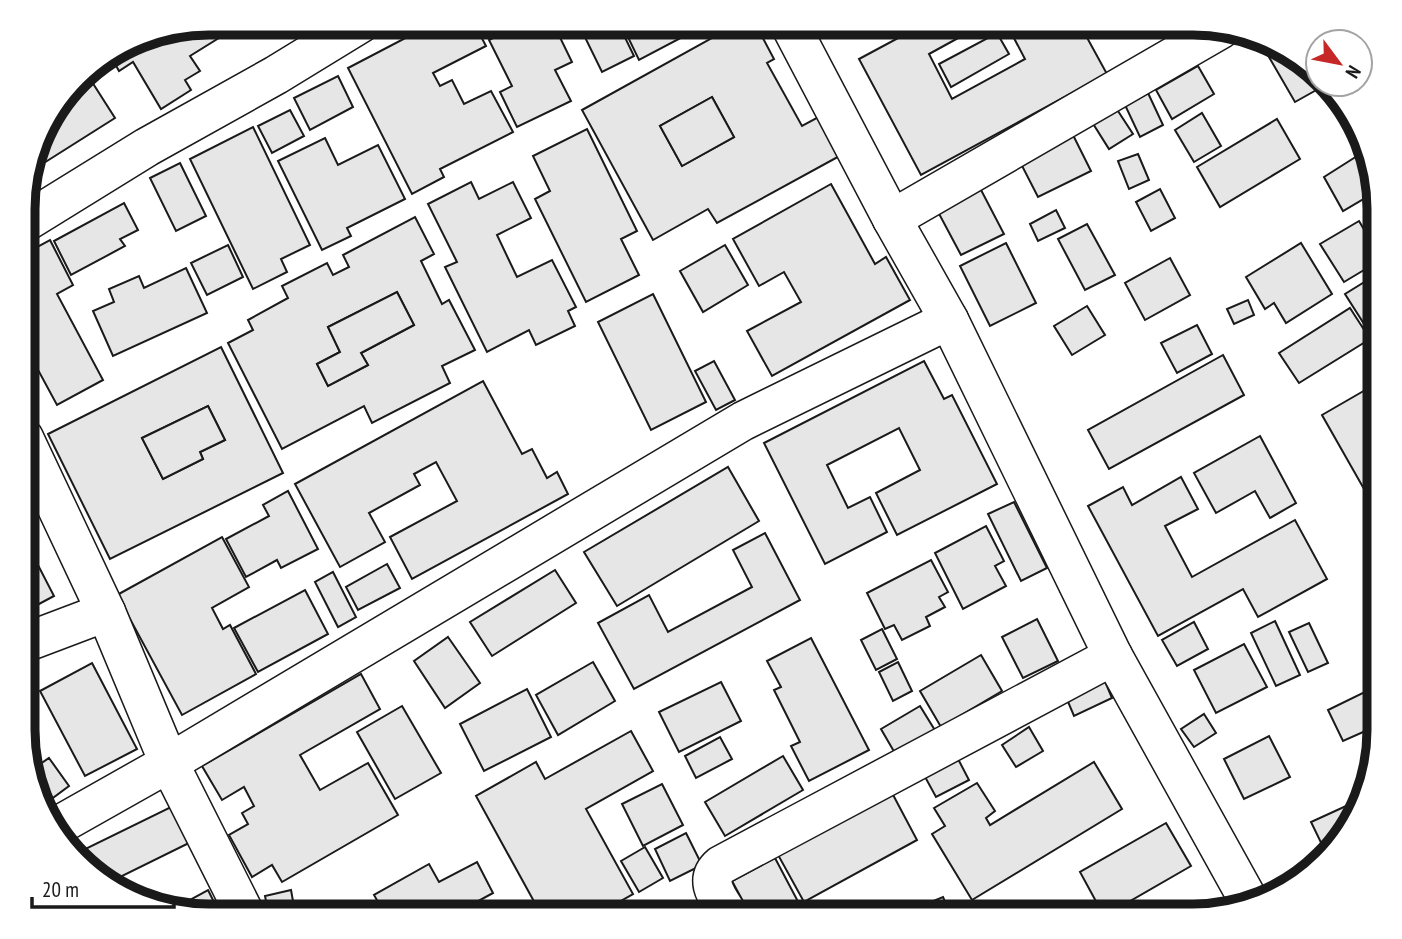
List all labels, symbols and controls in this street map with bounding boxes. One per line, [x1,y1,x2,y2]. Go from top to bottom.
north arrow [1304,28,1374,98]
text: N [1341,61,1366,83]
scale bar [32,866,173,910]
text: 20 m [42,876,79,903]

